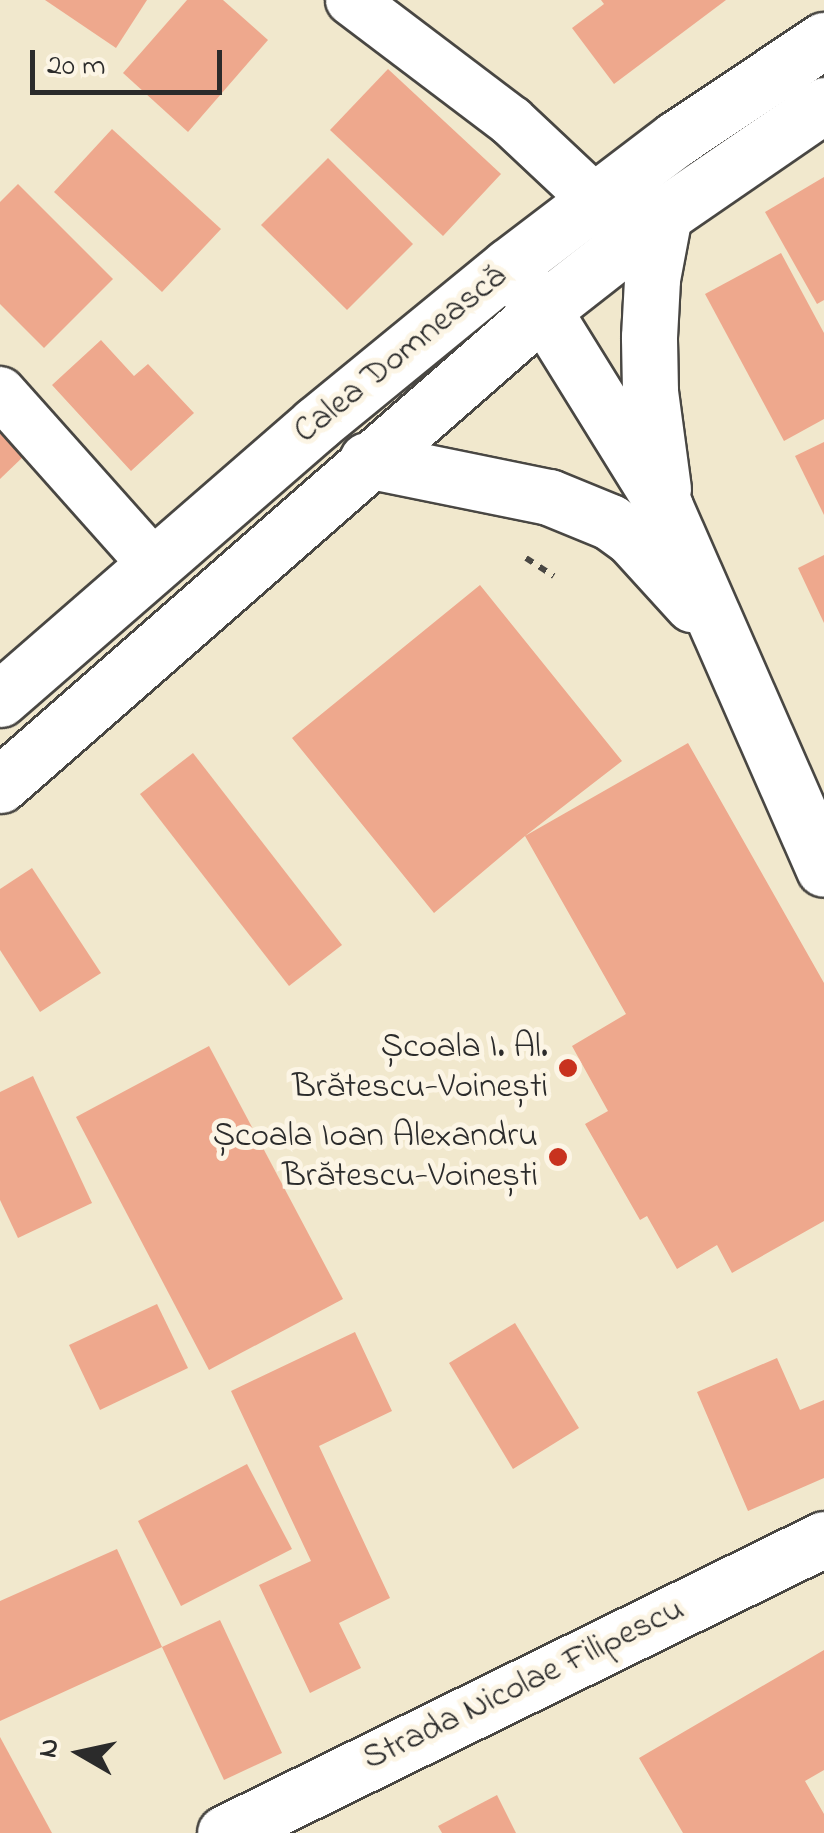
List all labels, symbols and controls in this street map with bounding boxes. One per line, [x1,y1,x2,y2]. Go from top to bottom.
scale bar [35,30,228,92]
text: 20 m [47,45,106,89]
street label: Calea Domnească [286,256,516,454]
place label: Școala I. Al. Brătescu-Voinești [292,1027,548,1109]
marker: Școala I. Al. Brătescu-Voinești [557,1057,579,1079]
place label: Școala Ioan Alexandru Brătescu-Voinești [213,1116,538,1198]
marker: Școala Ioan Alexandru Brătescu-Voinești [547,1146,569,1168]
street label: Strada Nicolae Filipescu [356,1589,692,1781]
north arrow [30,1703,130,1803]
text: N [28,1736,72,1761]

